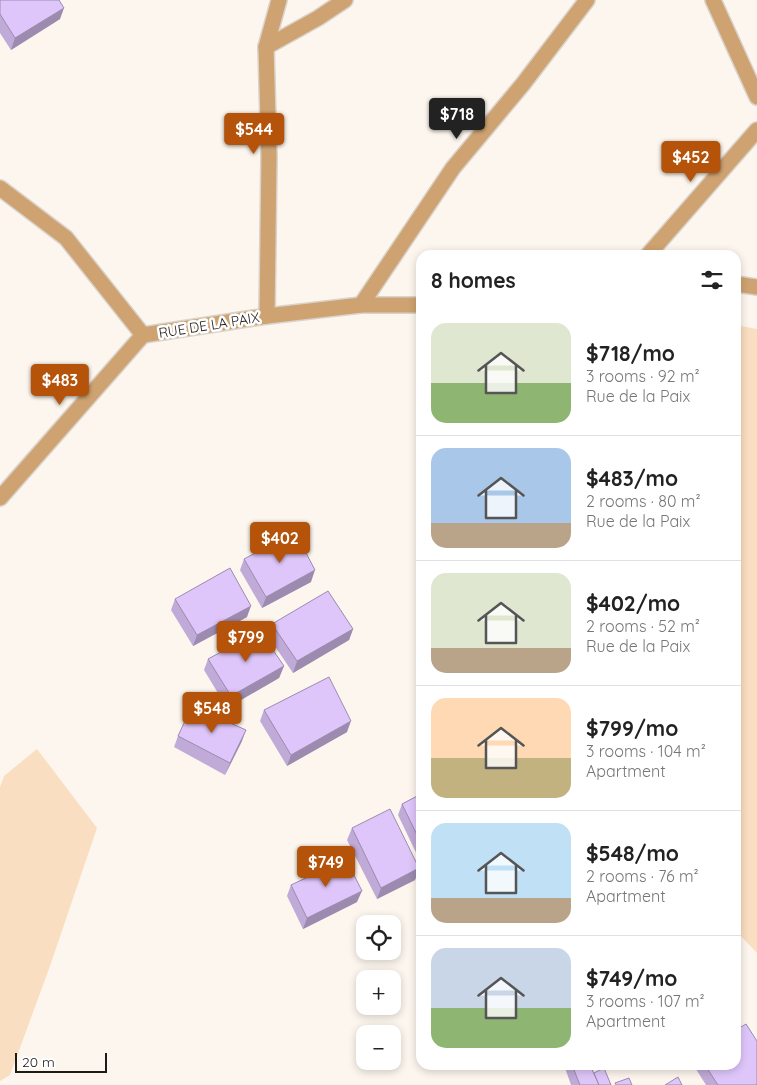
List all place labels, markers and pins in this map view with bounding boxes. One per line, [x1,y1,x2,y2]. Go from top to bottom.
pin: $718 [427,98,487,140]
pin: $544 [224,112,284,155]
pin: $452 [661,140,721,183]
pin: $483 [30,364,90,406]
pin: $402 [250,522,310,564]
pin: $799 [216,620,276,663]
pin: $548 [182,692,242,734]
pin: $749 [296,846,356,888]

